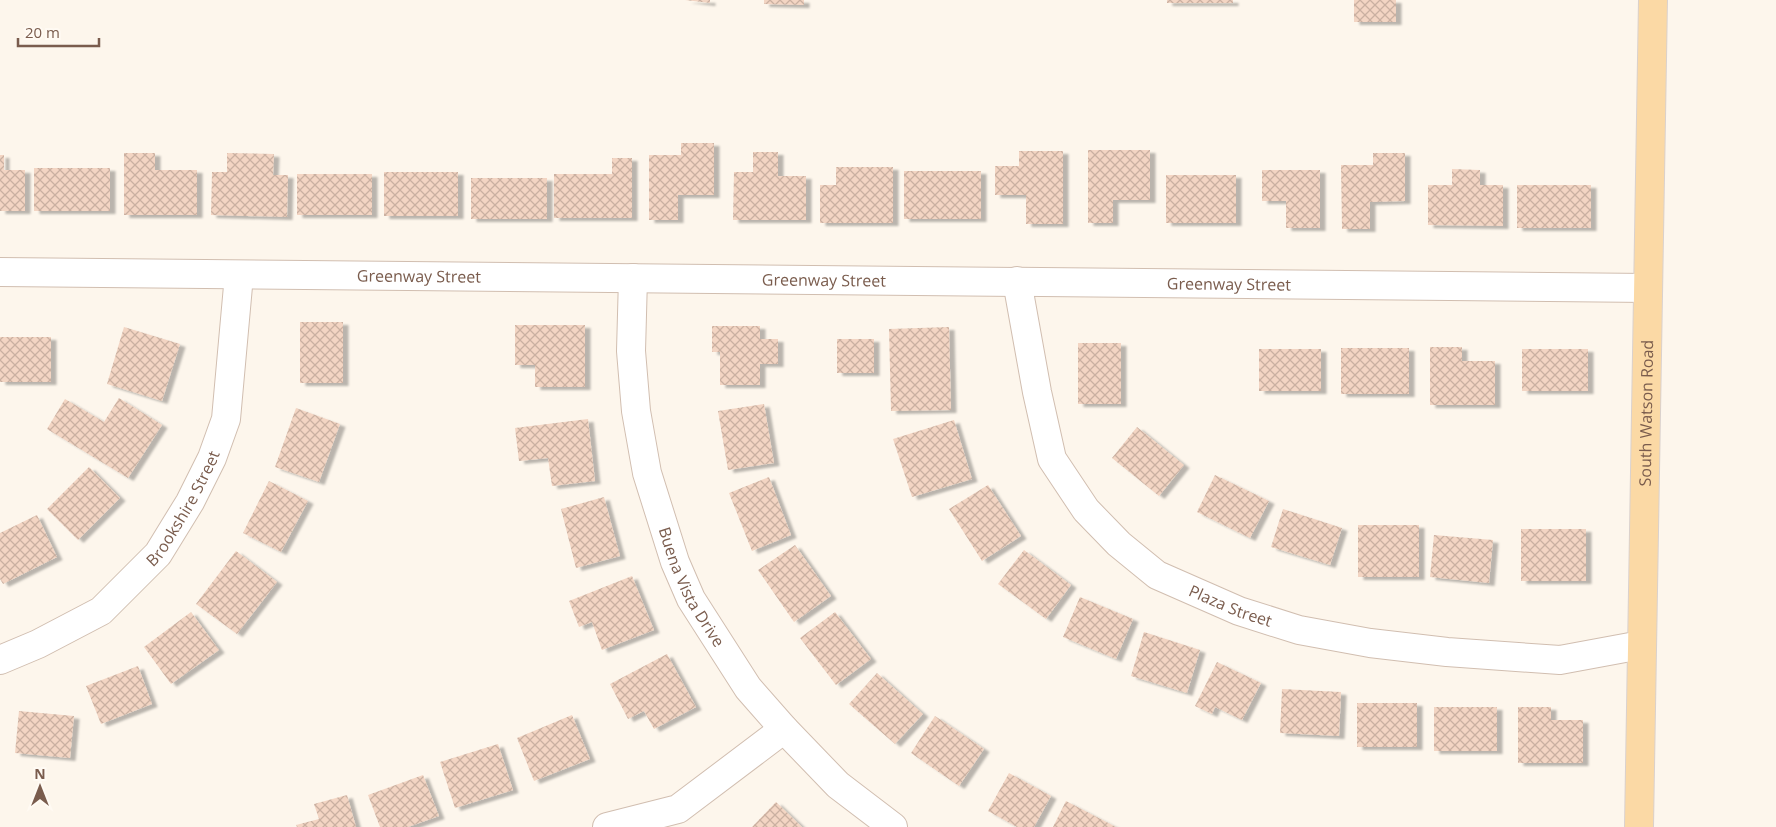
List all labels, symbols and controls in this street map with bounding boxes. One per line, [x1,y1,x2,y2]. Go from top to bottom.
scale bar [18,15,99,47]
text: 20 m [25,22,60,42]
street label: Greenway Street [357,264,481,288]
street label: Greenway Street [762,268,886,292]
street label: Greenway Street [1167,272,1291,296]
street label: South Watson Road [1634,340,1658,487]
street label: Brookshire Street [141,447,225,571]
street label: Buena Vista Drive [654,524,730,651]
street label: Plaza Street [1185,579,1275,632]
north arrow [15,762,65,812]
text: N [34,764,46,783]

